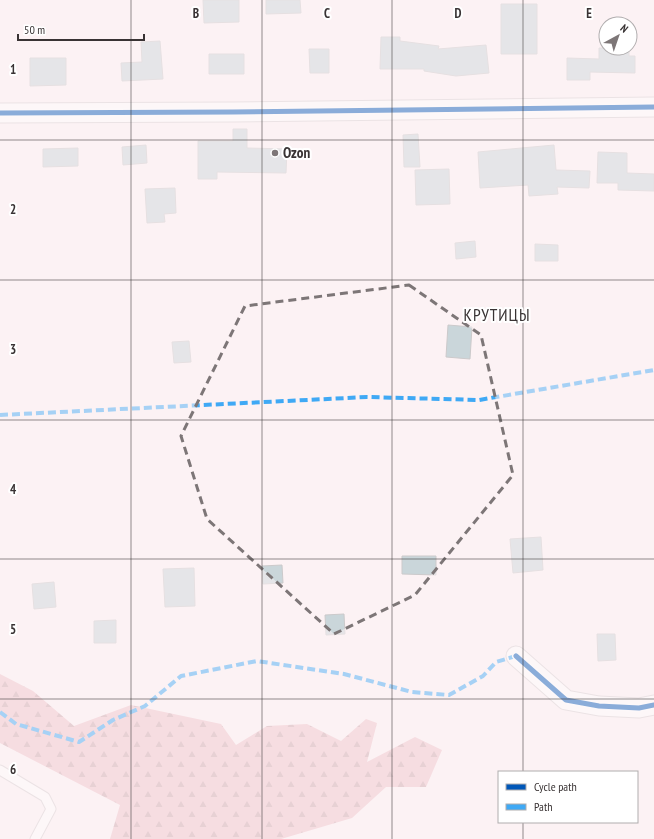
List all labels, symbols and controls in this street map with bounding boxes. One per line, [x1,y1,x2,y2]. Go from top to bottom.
text: B [193,5,199,22]
text: C [324,5,330,22]
text: D [455,5,462,22]
text: E [586,5,592,22]
scale bar [18,16,144,42]
north arrow [598,16,638,56]
text: N [618,21,631,36]
text: 50 m [24,22,45,37]
text: 1 [10,61,16,78]
place label: Ozon [283,143,310,162]
marker: Ozon [270,148,280,158]
text: 2 [10,201,16,218]
district label: КРУТИЦЫ [464,304,531,326]
text: 3 [10,341,16,358]
text: 4 [10,481,17,498]
text: 5 [10,621,16,638]
text: 6 [10,761,16,778]
legend [498,771,638,823]
text: Cycle path [534,779,577,794]
text: Path [534,799,552,814]

